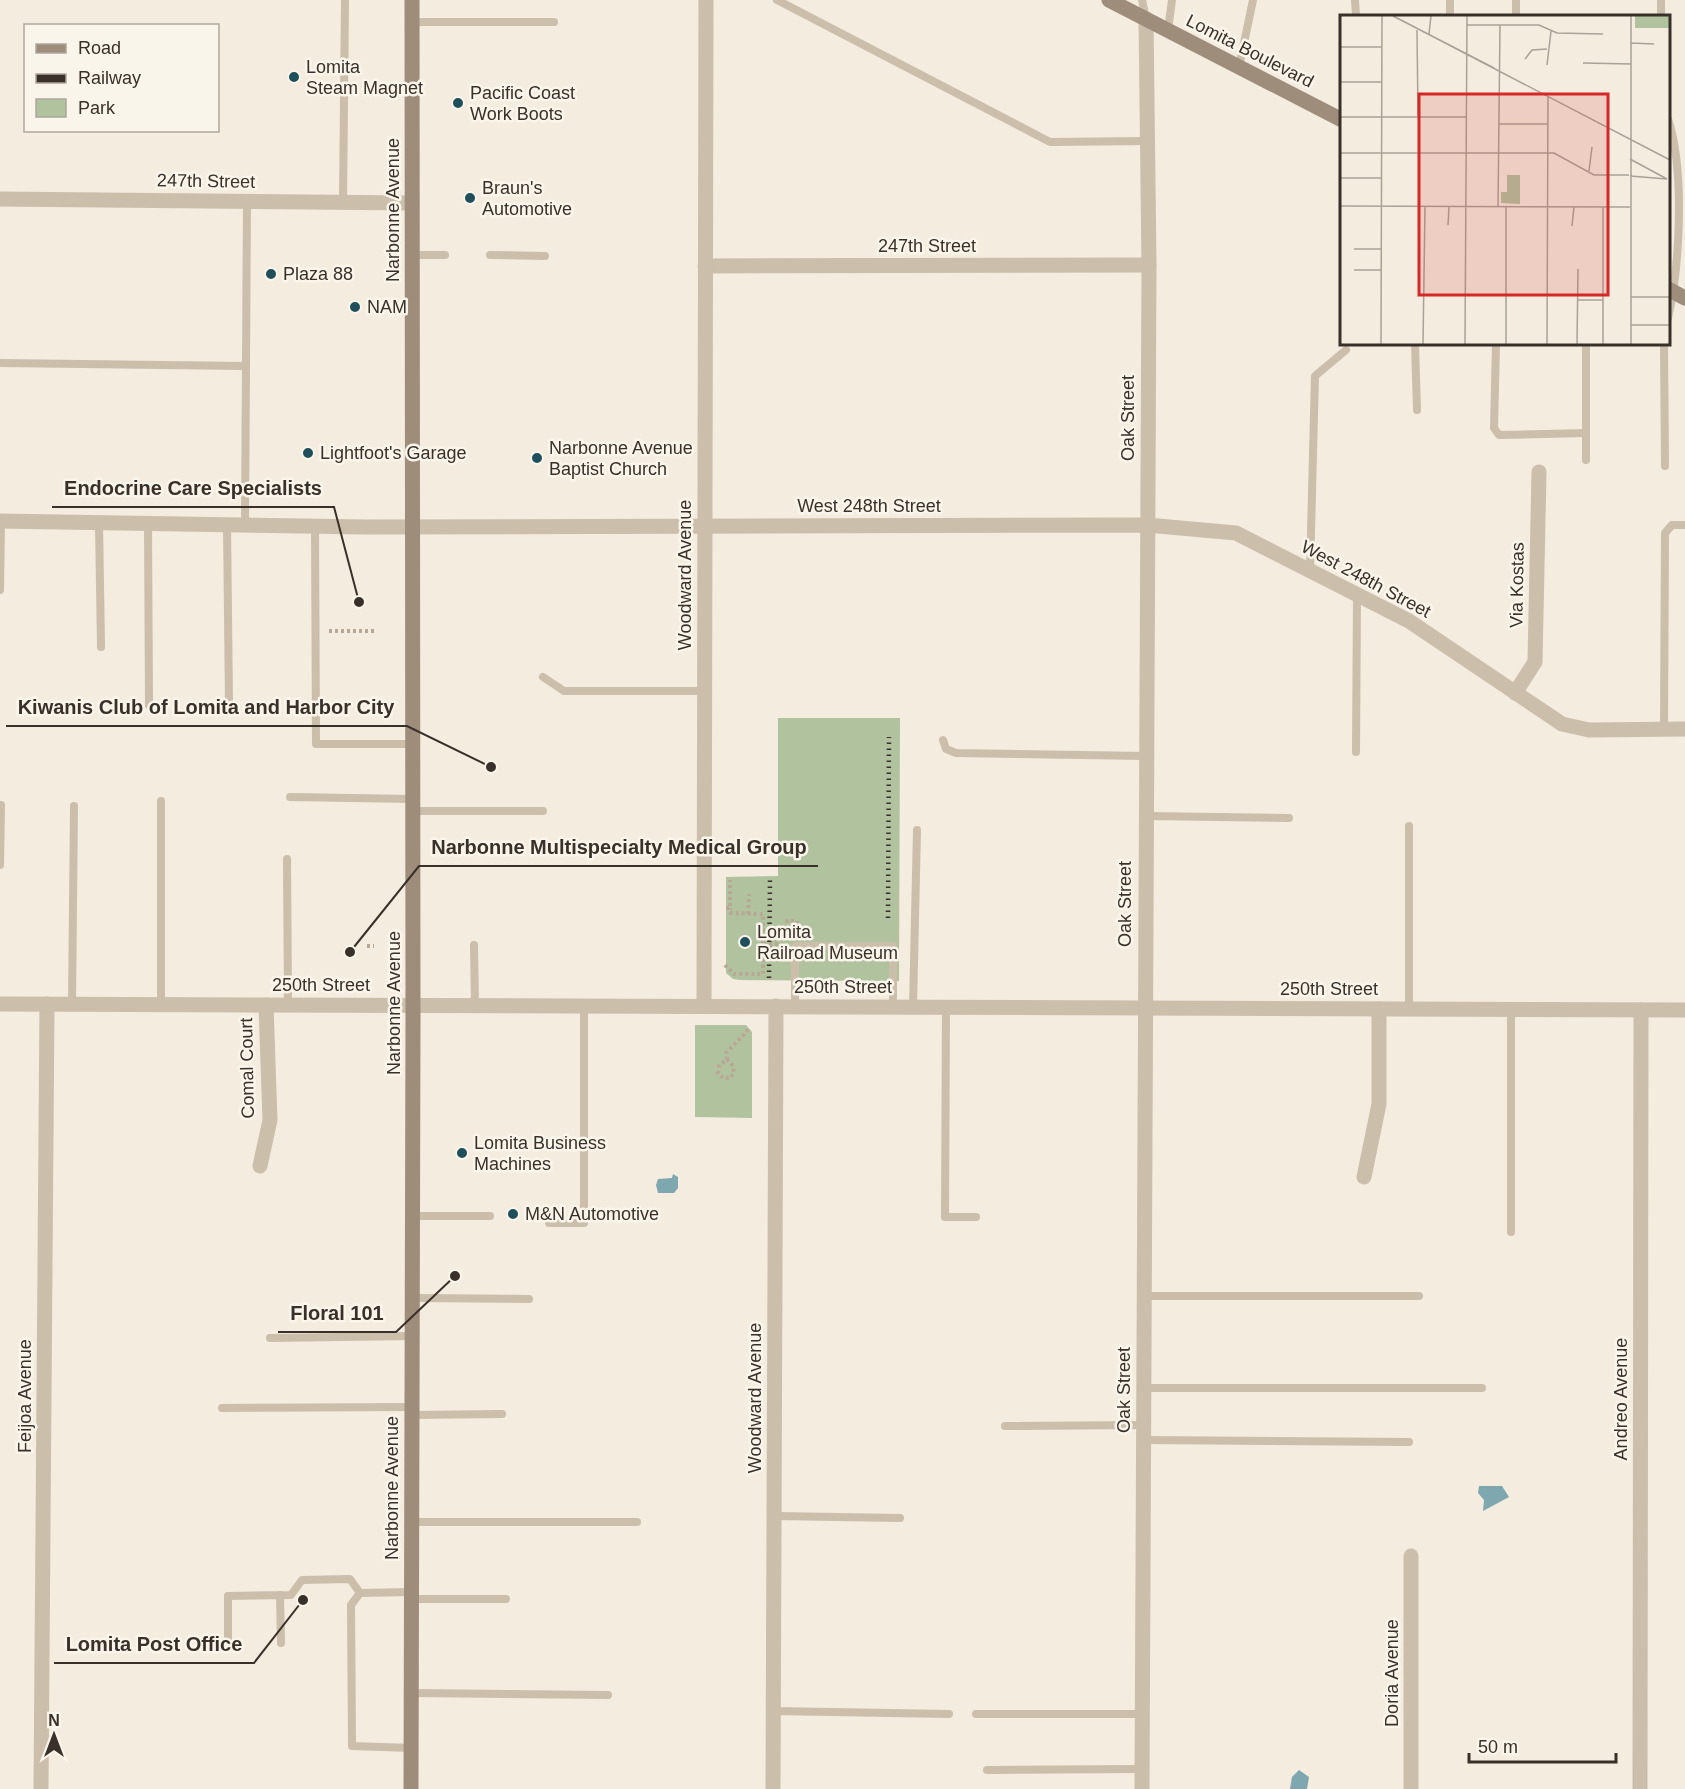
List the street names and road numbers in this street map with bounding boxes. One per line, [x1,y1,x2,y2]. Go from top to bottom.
street label: Lomita Boulevard [1183,10,1317,92]
street label: Narbonne Avenue [383,138,403,282]
street label: 247th Street [157,170,255,192]
street label: 247th Street [878,236,976,256]
street label: Oak Street [1118,375,1138,461]
street label: West 248th Street [797,496,941,516]
street label: Woodward Avenue [675,500,695,650]
street label: West 248th Street [1298,536,1434,622]
street label: Via Kostas [1506,542,1528,628]
street label: Oak Street [1115,861,1135,947]
street label: Narbonne Avenue [384,931,404,1075]
street label: 250th Street [272,975,370,995]
street label: 250th Street [794,977,892,997]
street label: 250th Street [1280,979,1378,999]
street label: Comal Court [236,1017,258,1119]
street label: Woodward Avenue [745,1323,765,1473]
street label: Andreo Avenue [1611,1338,1631,1460]
street label: Feijoa Avenue [15,1339,35,1453]
street label: Oak Street [1114,1347,1134,1433]
street label: Narbonne Avenue [382,1416,402,1560]
street label: Doria Avenue [1382,1619,1402,1727]

